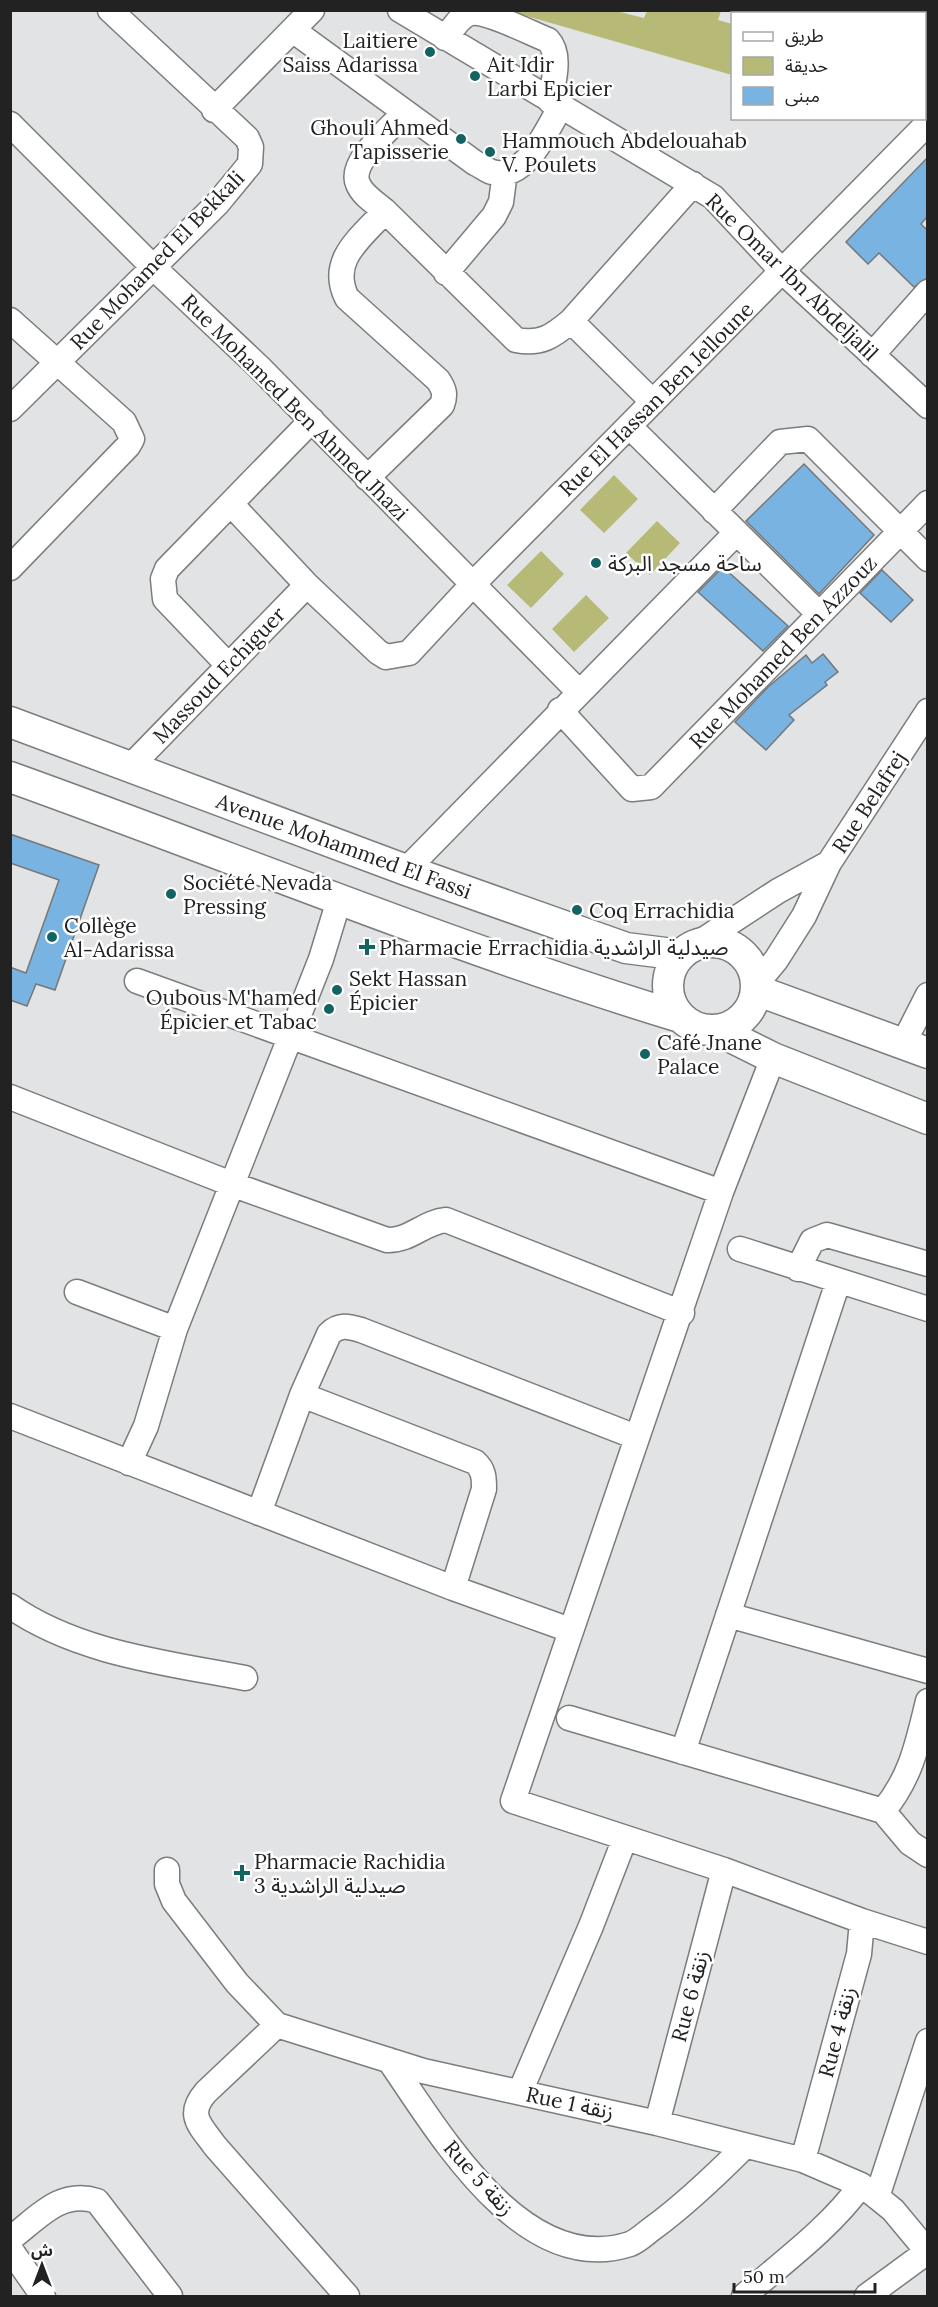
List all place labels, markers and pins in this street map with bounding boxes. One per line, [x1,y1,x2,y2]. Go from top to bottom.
place label: Laitiere Saiss Adarissa [283,27,418,78]
marker: Laitiere Saiss Adarissa [423,45,437,59]
place label: Ait Idir Larbi Epicier [486,51,612,102]
marker: Ait Idir Larbi Epicier [468,69,482,83]
place label: Ghouli Ahmed Tapisserie [310,114,449,165]
place label: Hammouch Abdelouahab V. Poulets [501,127,747,178]
marker: Ghouli Ahmed Tapisserie [454,132,468,146]
marker: Hammouch Abdelouahab V. Poulets [483,145,497,159]
place label: ساحة مسجد البركة [608,550,762,577]
marker: ساحة مسجد البركة [589,556,603,570]
place label: Société Nevada Pressing [183,869,332,920]
marker: Société Nevada Pressing [164,887,178,901]
place label: Coq Errachidia [589,897,735,924]
marker: Coq Errachidia [570,903,584,917]
place label: Collège Al-Adarissa [63,912,175,963]
marker: Collège Al-Adarissa [45,930,59,944]
place label: Pharmacie Errachidia صيدلية الراشدية [379,934,729,961]
marker: Pharmacie Errachidia صيدلية الراشدية [360,940,374,954]
place label: Sekt Hassan Épicier [349,965,468,1016]
marker: Sekt Hassan Épicier [330,983,344,997]
place label: Oubous M'hamed Épicier et Tabac [146,984,317,1035]
marker: Oubous M'hamed Épicier et Tabac [322,1002,336,1016]
place label: Café Jnane Palace [657,1029,762,1080]
marker: Café Jnane Palace [638,1047,652,1061]
place label: Pharmacie Rachidia 3 صيدلية الراشدية [254,1848,446,1899]
marker: Pharmacie Rachidia 3 صيدلية الراشدية [235,1866,249,1880]

